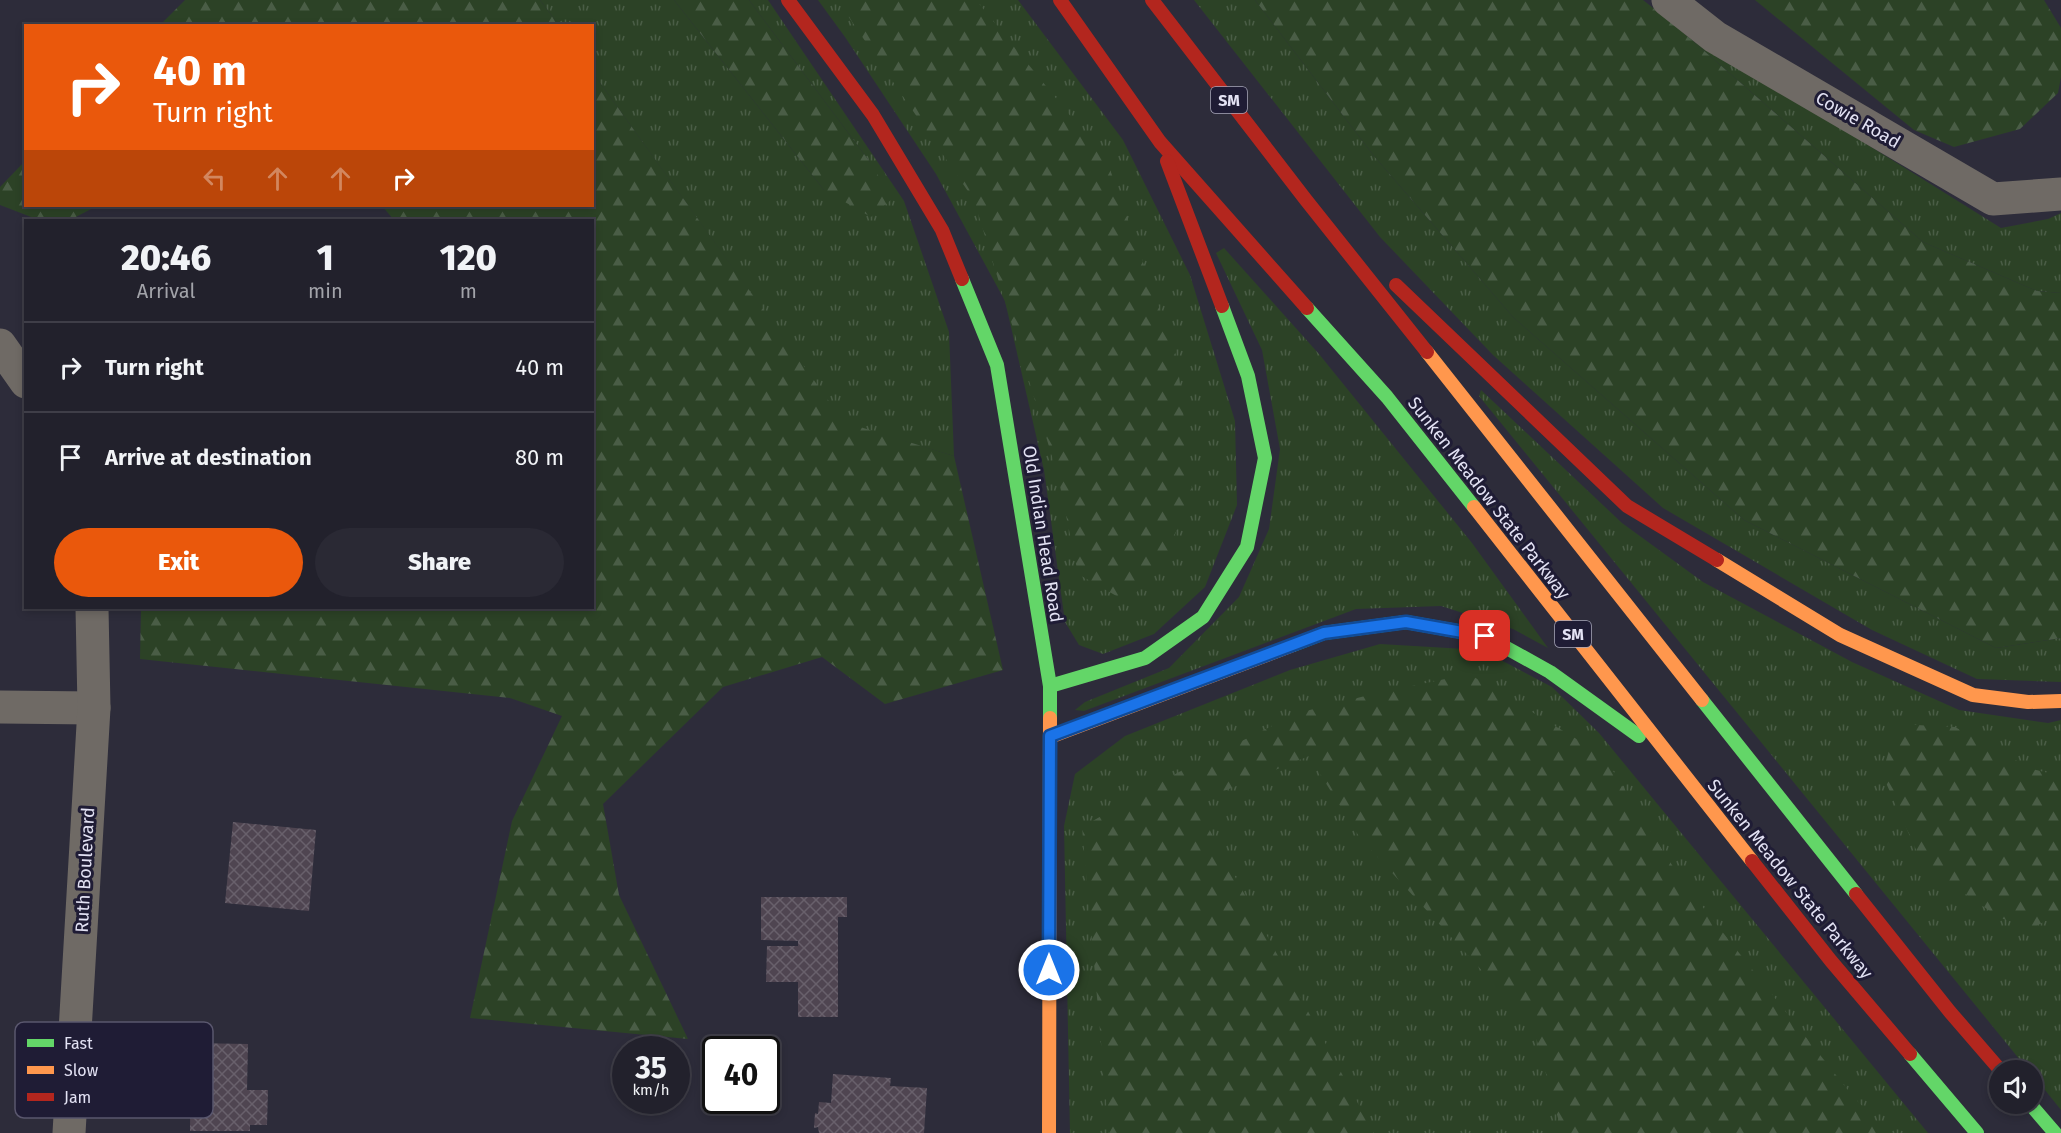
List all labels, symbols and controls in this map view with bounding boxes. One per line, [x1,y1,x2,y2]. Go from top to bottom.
text: 40 m [153,46,247,96]
icon: right [54,48,132,126]
road number: SM [1211,87,1247,113]
street label: Cowie Road [1812,87,1904,153]
text: Turn right [153,97,273,129]
icon: left [198,162,231,195]
icon: ahead [261,162,294,195]
icon: ahead [324,162,357,195]
icon: right [387,162,420,195]
text: 20:46 [121,236,211,280]
text: 1 [317,236,334,280]
text: 120 [440,236,497,280]
text: Arrival [137,279,195,303]
text: min [308,279,343,303]
text: m [460,279,477,303]
icon: right [54,351,87,384]
text: Turn right [105,354,204,381]
text: 40 m [515,354,564,381]
street label: Sunken Meadow State Parkway [1403,392,1575,604]
icon: arrive [54,441,87,474]
text: Arrive at destination [105,444,312,471]
text: 80 m [515,444,564,471]
street label: Old Indian Head Road [1018,444,1068,624]
button: Exit [54,528,303,597]
button: Share [315,528,564,597]
pin [1459,610,1510,661]
icon: arrive [1468,619,1501,652]
road number: SM [1555,621,1591,647]
street label: Sunken Meadow State Parkway [1703,775,1878,983]
street label: Ruth Boulevard [71,807,99,933]
position arrow [1017,938,1081,1002]
legend [15,1022,213,1118]
text: Fast [64,1034,93,1053]
speed limit sign: 40 [702,1036,780,1114]
text: 35 [635,1050,667,1086]
map controls [1989,1060,2043,1114]
button: sound [1989,1060,2043,1114]
text: Slow [64,1061,99,1080]
text: km/h [632,1081,670,1099]
text: Jam [64,1088,91,1107]

